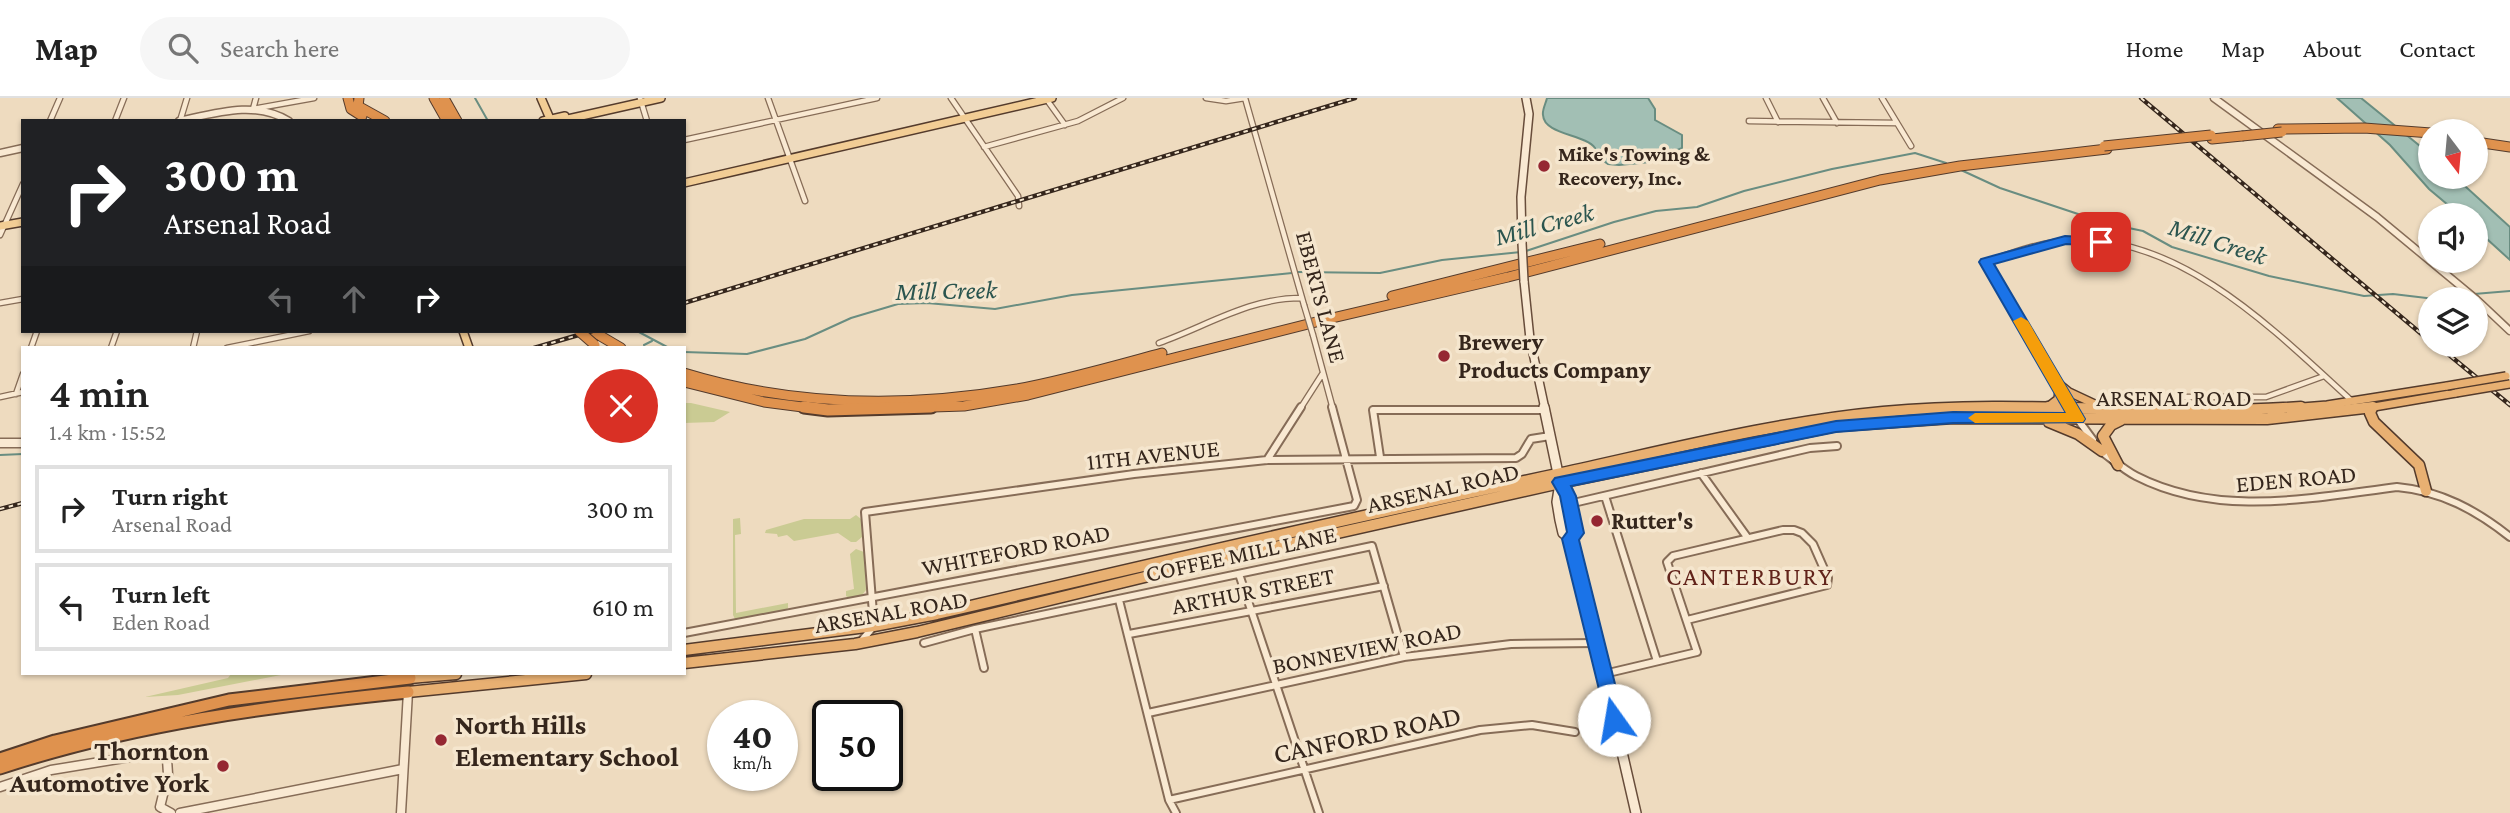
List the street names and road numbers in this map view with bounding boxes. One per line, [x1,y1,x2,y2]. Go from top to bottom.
street label: EBERTS LANE [1291,228,1352,366]
street label: ARSENAL ROAD [2096,384,2252,411]
street label: 11TH AVENUE [1085,434,1221,475]
street label: ARSENAL ROAD [1364,457,1522,518]
street label: EDEN ROAD [2235,460,2357,497]
street label: WHITEFORD ROAD [919,518,1112,581]
street label: COFFEE MILL LANE [1143,520,1339,587]
street label: ARTHUR STREET [1169,562,1337,620]
street label: ARSENAL ROAD [812,585,970,638]
street label: BONNEVIEW ROAD [1270,616,1464,679]
street label: CANFORD ROAD [1271,699,1464,769]

